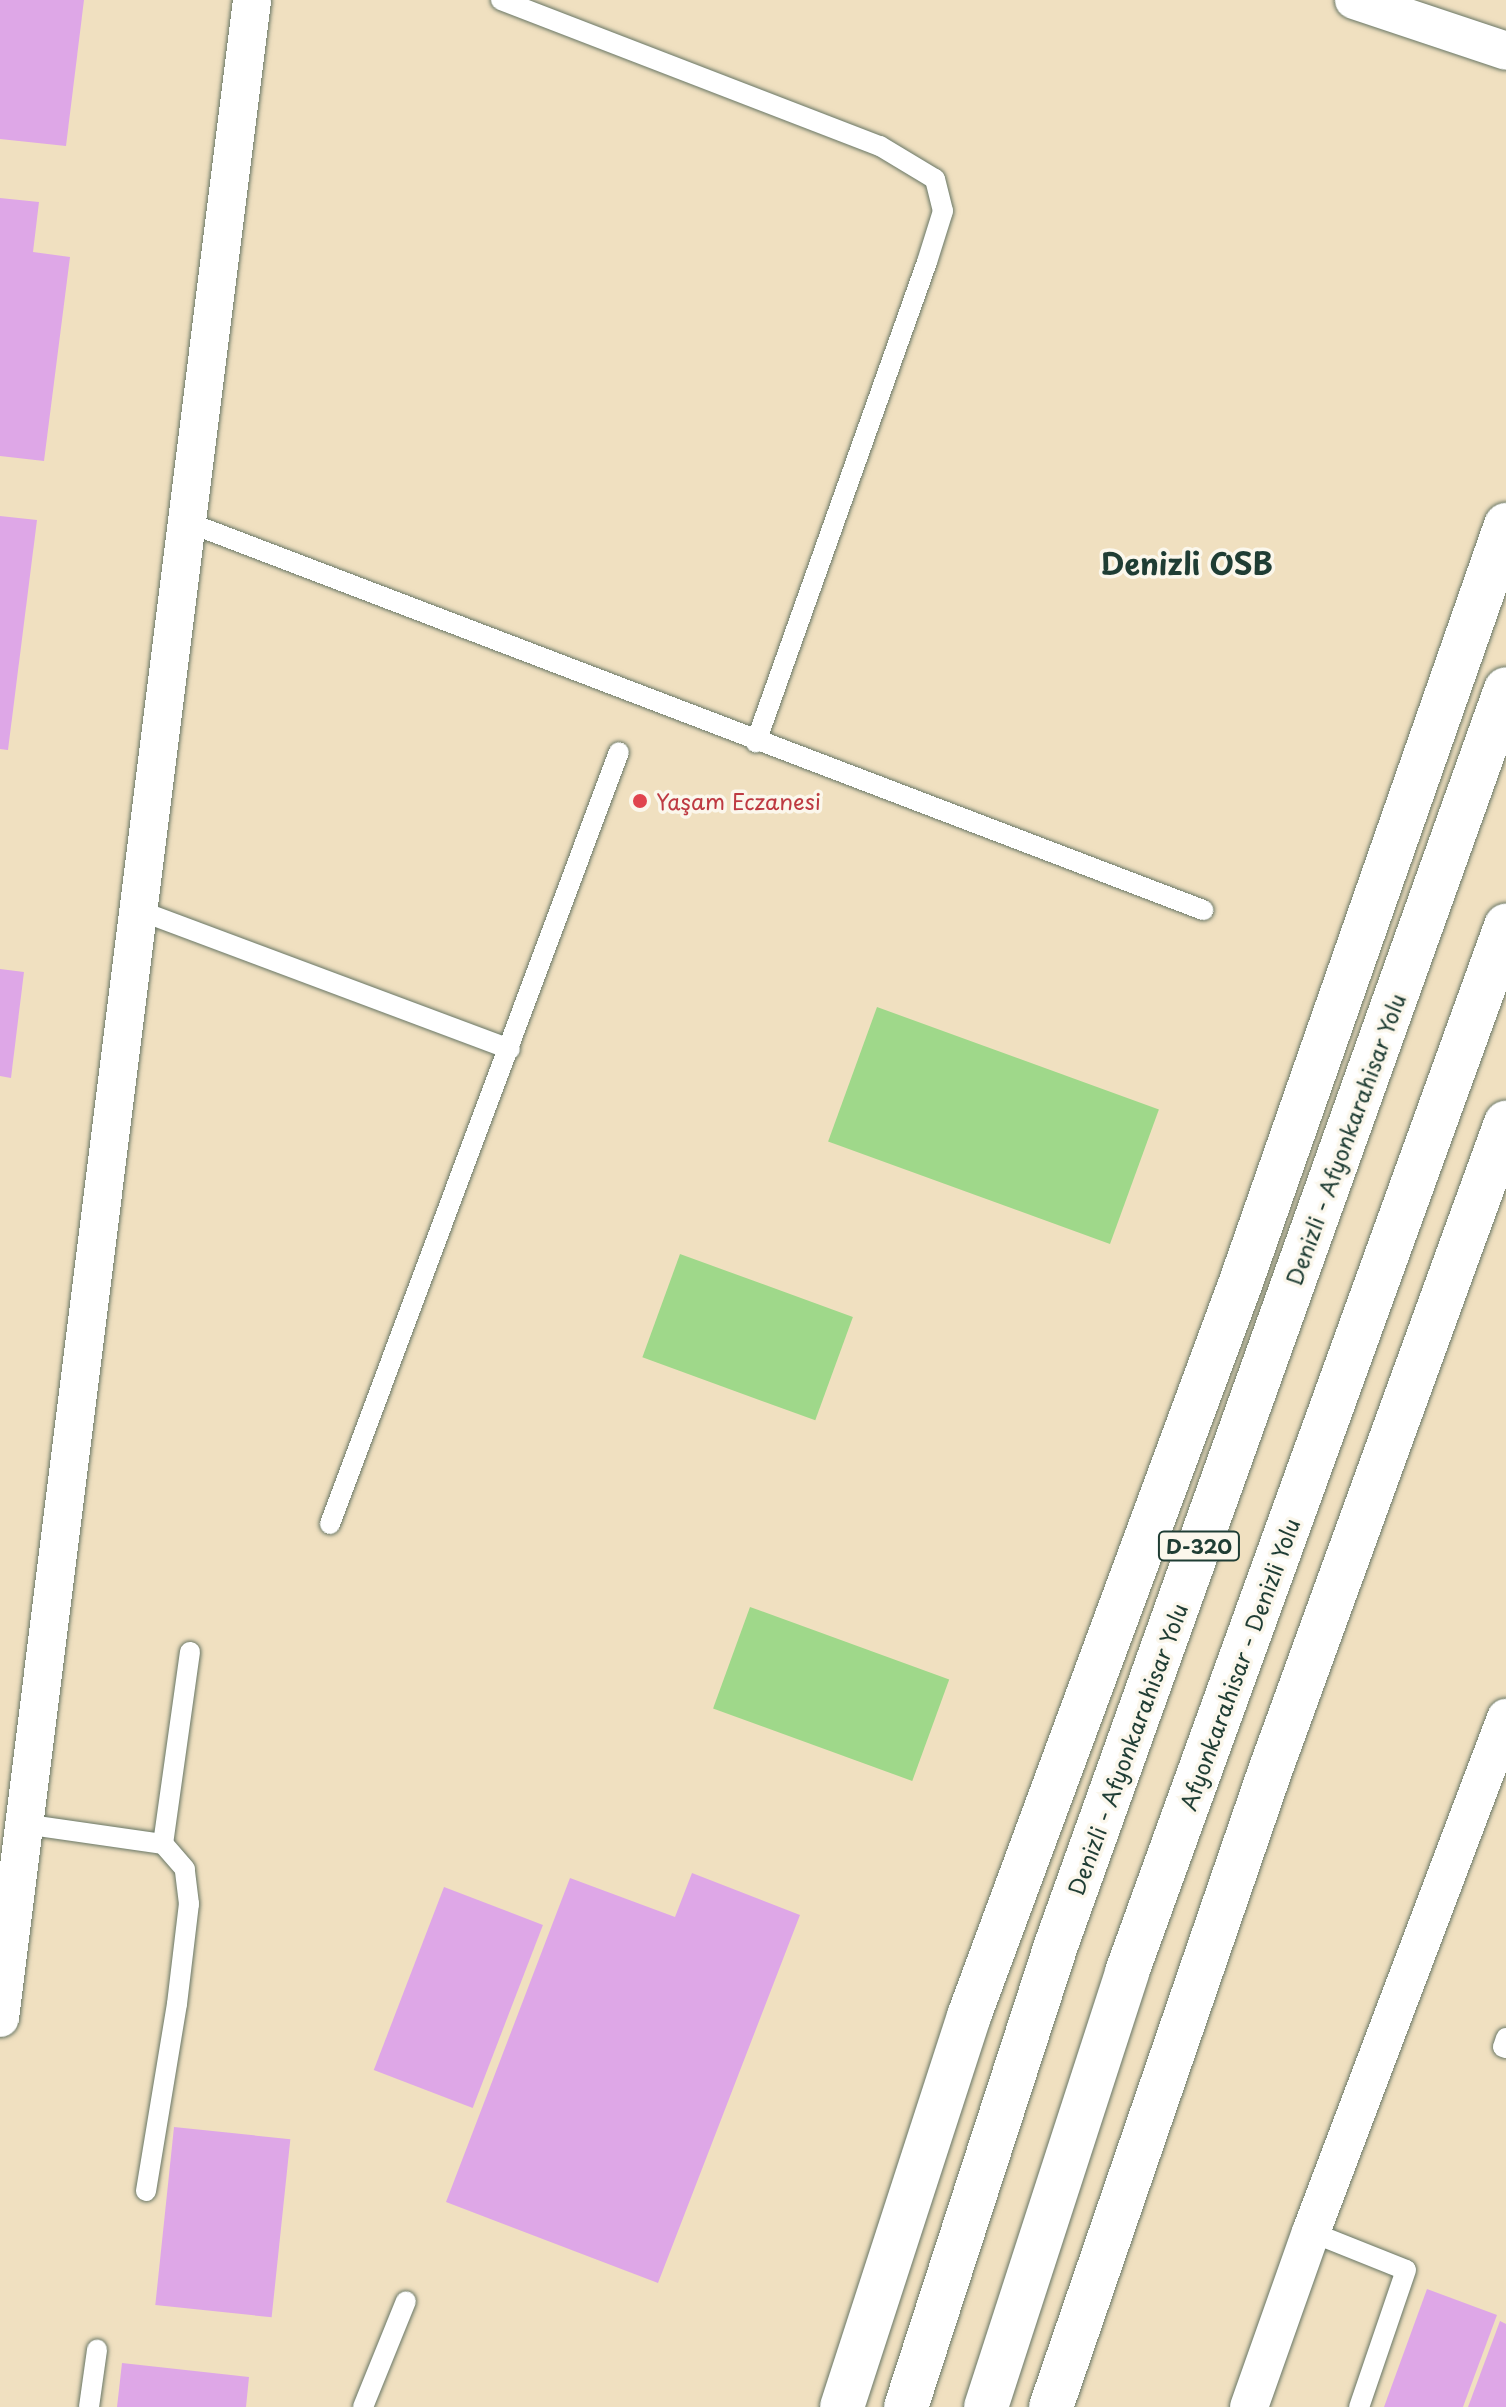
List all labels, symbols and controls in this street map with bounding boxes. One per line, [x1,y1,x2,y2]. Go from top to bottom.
district label: Denizli OSB [1099,545,1275,581]
place label: Yaşam Eczanesi [656,788,820,814]
marker: Yaşam Eczanesi [631,792,649,810]
street label: Denizli - Afyonkarahisar Yolu [1279,988,1411,1290]
street label: Afyonkarahisar - Denizli Yolu [1173,1513,1305,1815]
road number: D-320 [1157,1530,1241,1562]
street label: Denizli - Afyonkarahisar Yolu [1061,1598,1193,1900]

